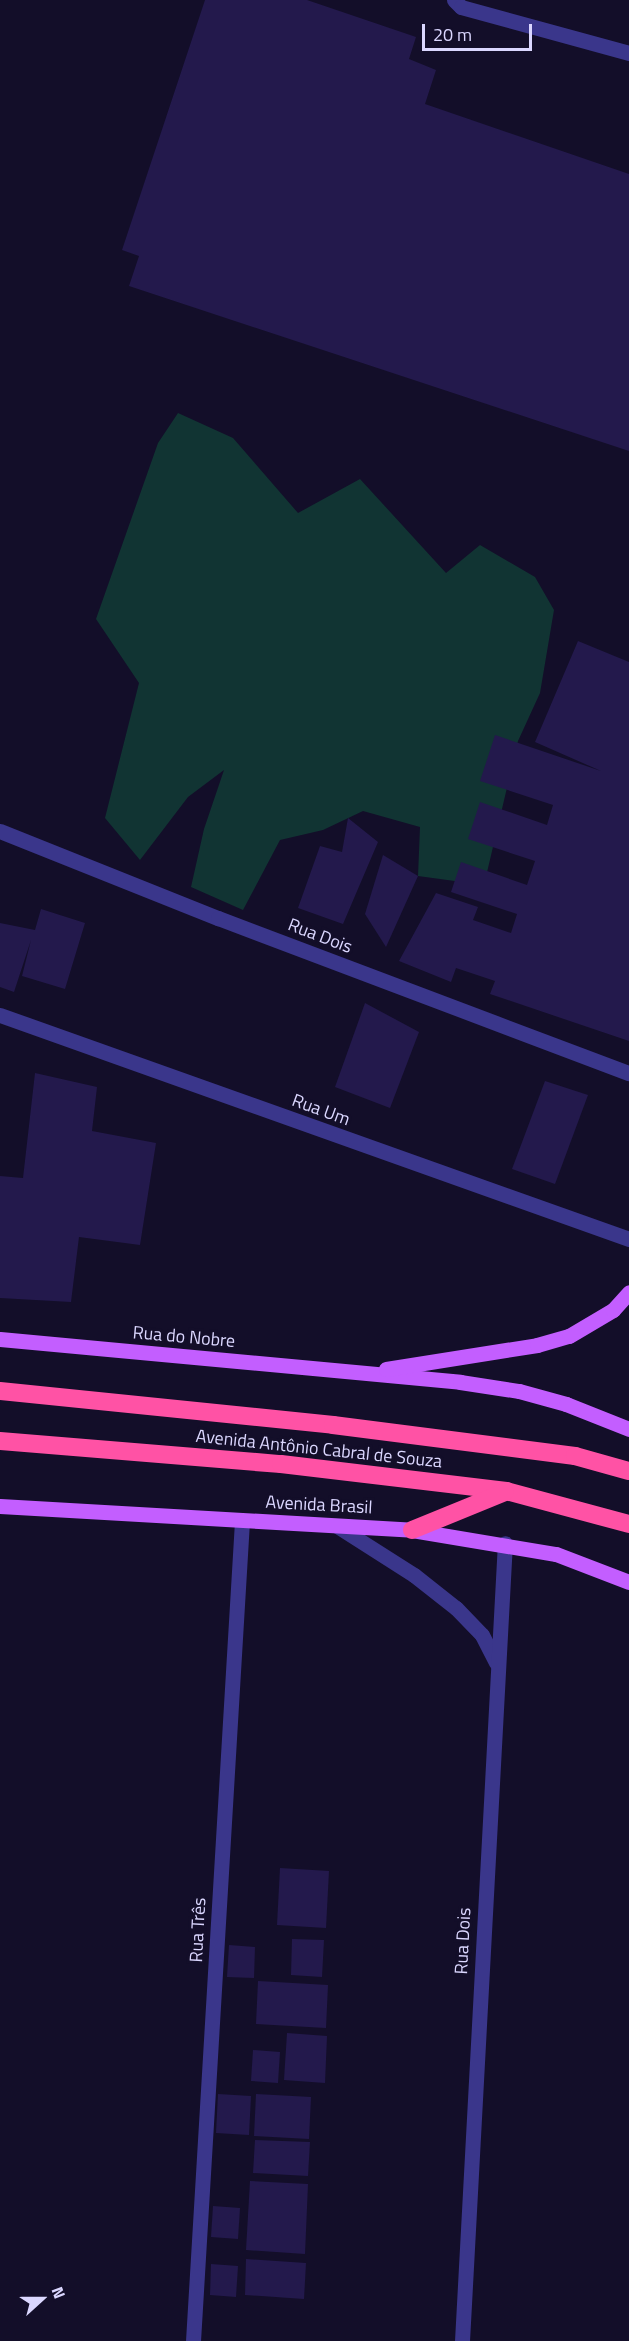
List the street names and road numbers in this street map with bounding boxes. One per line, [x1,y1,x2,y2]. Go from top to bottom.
street label: Rua Dois [285,914,355,958]
street label: Rua Um [289,1090,353,1130]
street label: Rua do Nobre [132,1322,236,1352]
street label: Avenida Antônio Cabral de Souza [195,1425,443,1473]
street label: Avenida Brasil [265,1491,373,1519]
street label: Rua Três [186,1897,210,1963]
street label: Rua Dois [450,1907,476,1975]

